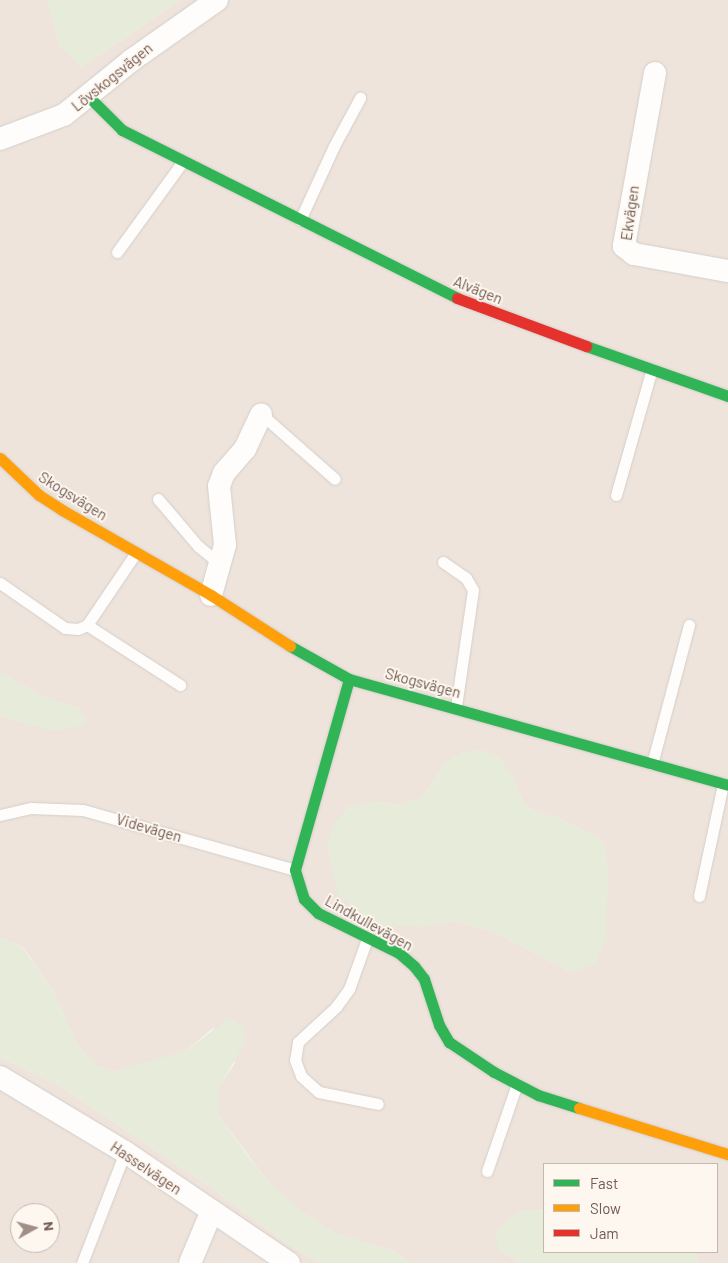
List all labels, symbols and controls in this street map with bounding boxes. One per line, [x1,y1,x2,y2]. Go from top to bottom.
street label: Lövskogsvägen [68,39,156,115]
street label: Ekvägen [617,184,643,242]
street label: Alvägen [451,272,505,308]
street label: Skogsvägen [35,468,111,524]
street label: Skogsvägen [383,664,463,702]
street label: Videvägen [114,810,184,846]
street label: Lindkullevägen [322,891,416,955]
street label: Hasselvägen [107,1138,185,1198]
legend [543,1163,718,1253]
text: Fast [590,1174,618,1192]
text: Slow [590,1199,621,1217]
north arrow [10,1203,60,1253]
text: N [40,1221,58,1232]
text: Jam [590,1224,619,1242]

